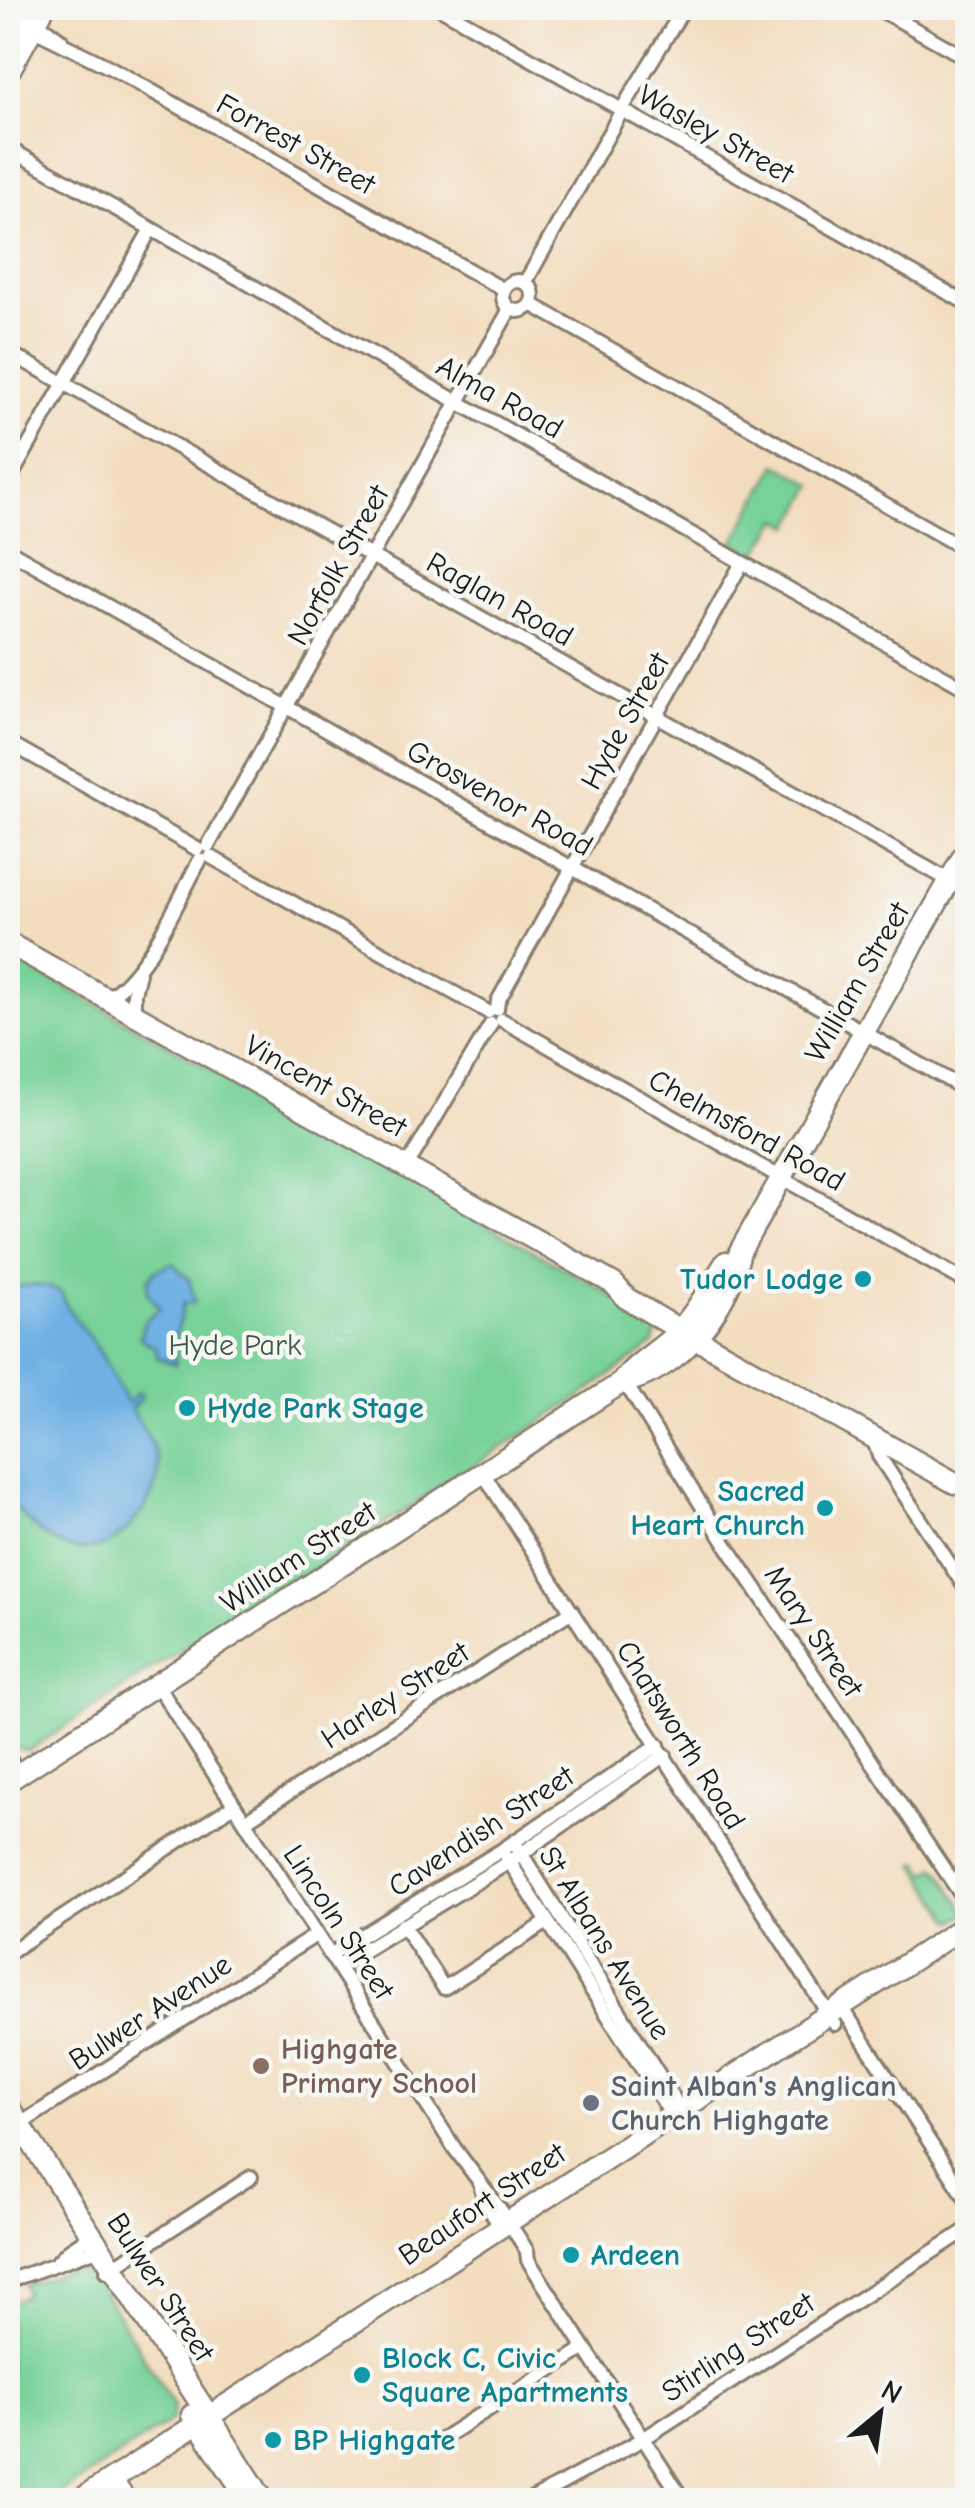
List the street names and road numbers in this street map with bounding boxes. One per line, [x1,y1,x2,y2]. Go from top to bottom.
street label: Wasley Street [632,77,801,192]
street label: Forrest Street [210,86,382,203]
street label: Alma Road [430,348,569,446]
street label: Norfolk Street [280,478,397,651]
street label: Raglan Road [420,545,579,654]
street label: Hyde Street [574,646,678,796]
street label: Grosvenor Road [401,733,599,864]
street label: William Street [798,895,918,1068]
street label: Vincent Street [239,1028,414,1146]
street label: Chelmsford Road [642,1062,851,1199]
street label: William Street [214,1493,384,1621]
street label: Mary Street [757,1559,871,1705]
street label: Harley Street [315,1634,477,1756]
street label: Chatsworth Road [609,1635,753,1836]
street label: Cavendish Street [382,1758,582,1904]
street label: Lincoln Street [276,1839,402,2007]
street label: St Albans Avenue [531,1840,678,2046]
street label: Bulwer Avenue [63,1947,238,2078]
street label: Beaufort Street [392,2135,574,2273]
street label: Bulwer Street [100,2206,222,2369]
street label: Stirling Street [655,2284,822,2410]

